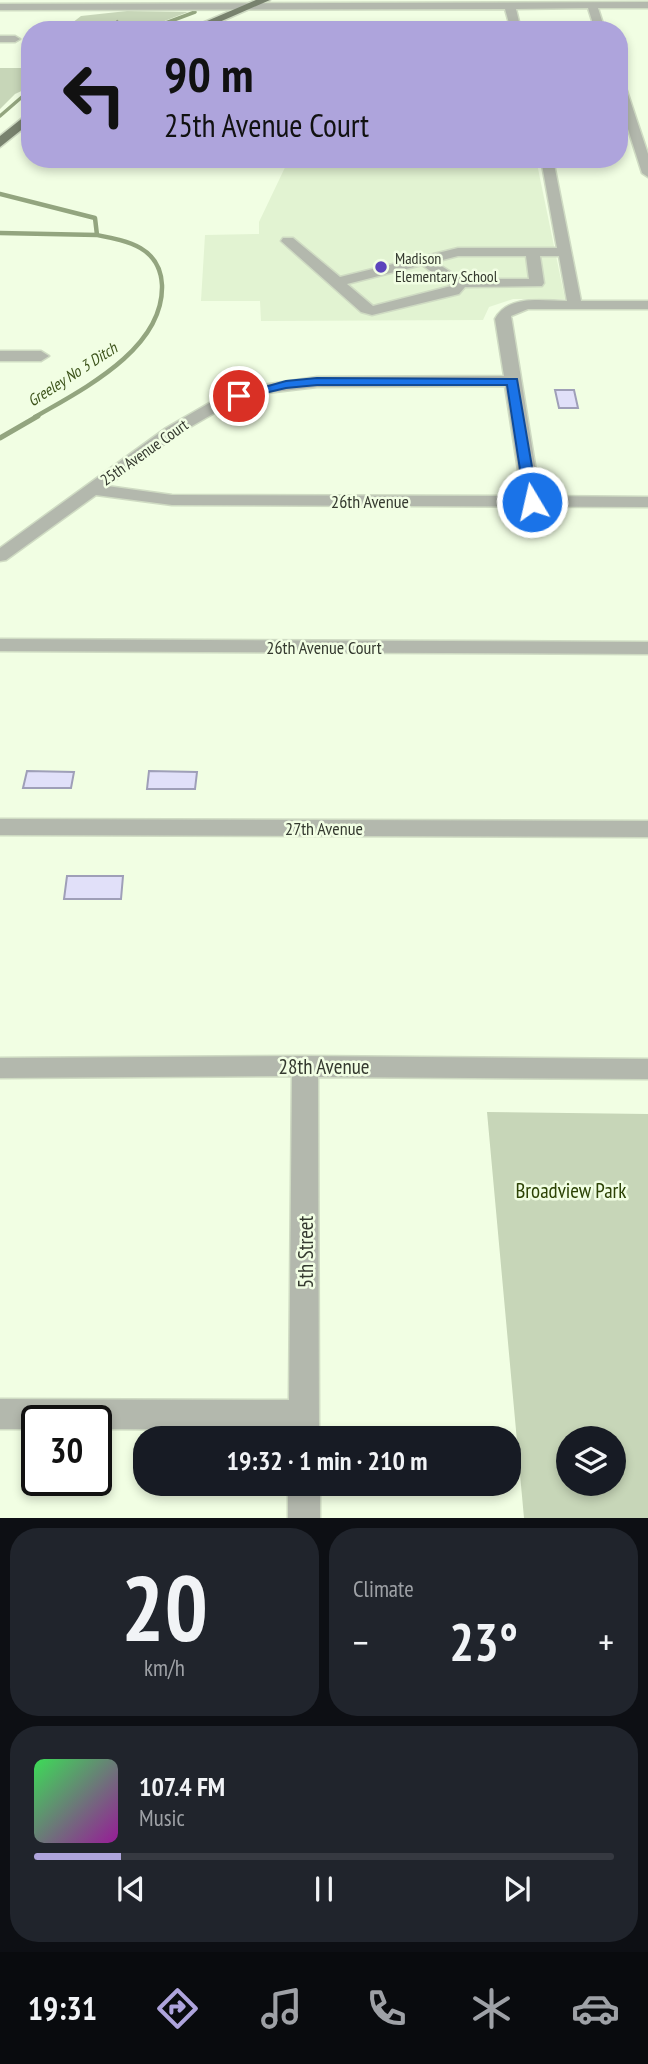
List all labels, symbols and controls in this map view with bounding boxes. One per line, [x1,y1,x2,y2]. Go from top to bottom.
text: 90 m [164,42,253,106]
icon: left [49,49,140,140]
text: 25th Avenue Court [164,104,369,146]
place label: Madison Elementary School [395,248,498,286]
marker: Madison Elementary School [373,259,389,275]
water label: Greeley No 3 Ditch [23,337,121,410]
pin [209,366,269,426]
icon: arrive [220,377,258,415]
street label: 25th Avenue Court [96,414,192,490]
position arrow [495,465,569,539]
street label: 26th Avenue [331,490,409,513]
street label: 26th Avenue Court [266,636,382,659]
street label: 27th Avenue [285,817,363,840]
street label: 28th Avenue [279,1053,369,1080]
park label: Broadview Park [515,1177,627,1204]
street label: 5th Street [292,1216,319,1288]
speed limit sign: 30 [21,1405,112,1496]
map controls [556,1426,626,1496]
button: layers [556,1426,626,1496]
text: 19:32 · 1 min · 210 m [227,1444,427,1477]
text: 20 [121,1548,208,1666]
text: Climate [353,1574,414,1603]
text: 23° [449,1608,518,1675]
text: − [353,1617,369,1666]
text: + [598,1617,614,1666]
text: km/h [144,1653,185,1682]
text: 107.4 FM [139,1770,225,1803]
text: Music [139,1803,185,1832]
icon: previous [112,1870,150,1908]
icon: pause [305,1870,343,1908]
icon: next [498,1870,536,1908]
icon: directions [153,1984,202,2033]
icon: music [257,1984,306,2033]
icon: phone [362,1984,411,2033]
icon: climate [467,1984,516,2033]
icon: car [571,1984,620,2033]
text: 19:31 [28,1987,97,2029]

